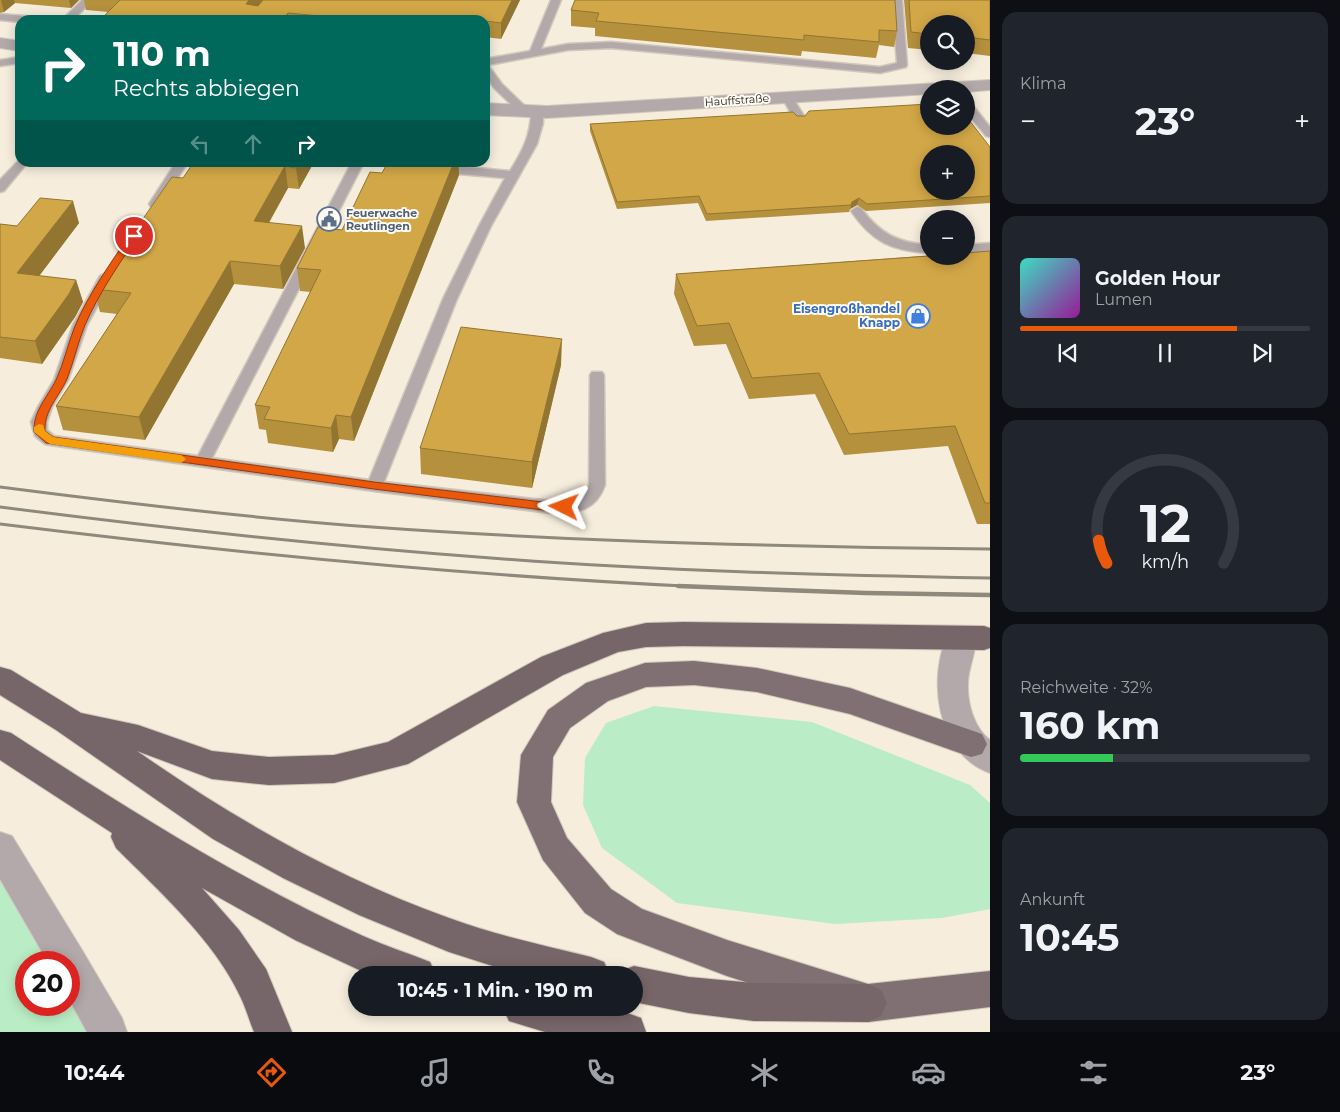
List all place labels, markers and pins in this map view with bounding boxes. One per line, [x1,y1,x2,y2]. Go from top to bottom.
public building icon: Feuerwache Reutlingen [316,206,342,232]
place label: Feuerwache Reutlingen [346,206,417,233]
pin [113,215,155,257]
place label: Eisengroßhandel Knapp [793,301,900,330]
shop icon: Eisengroßhandel Knapp [905,303,931,329]

